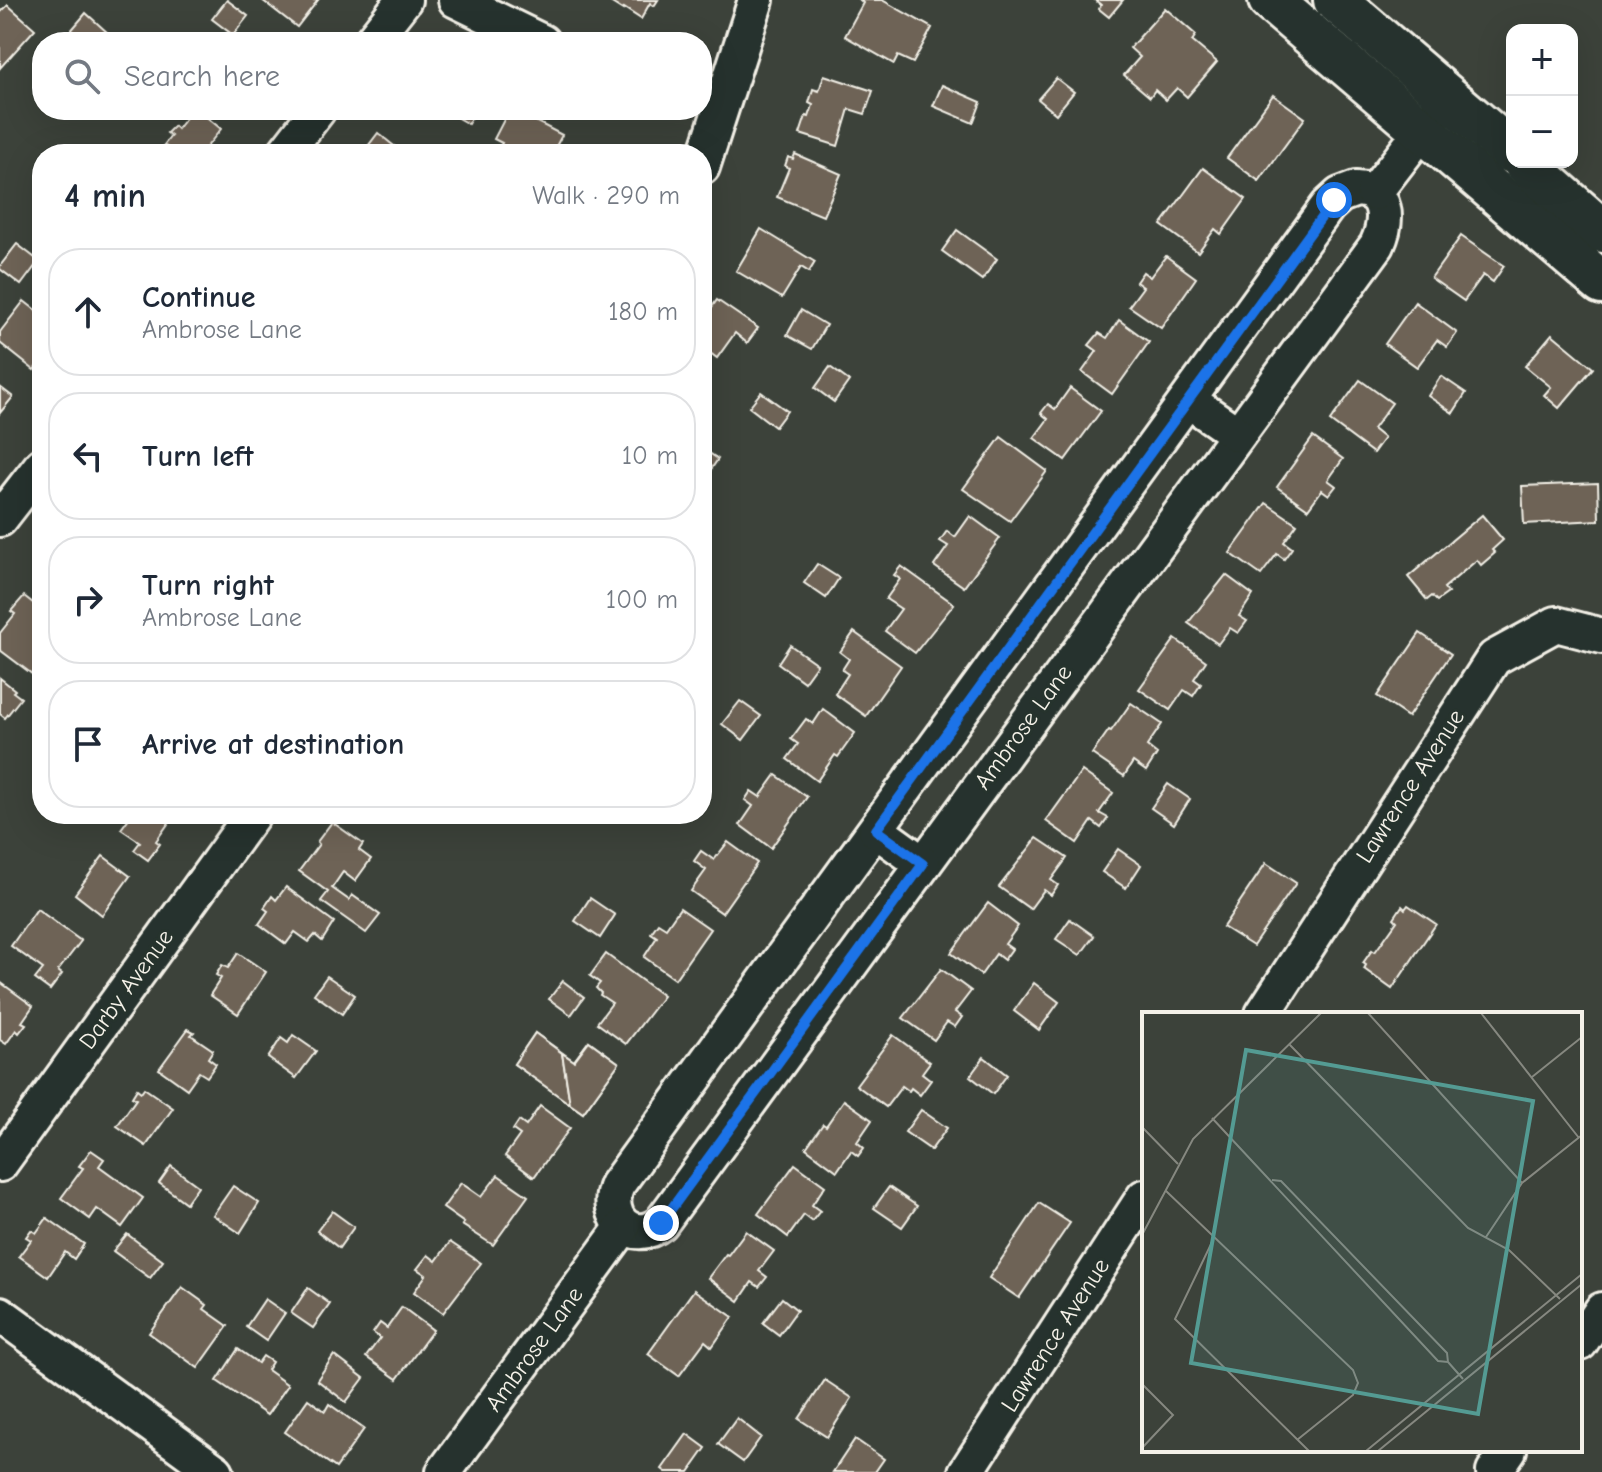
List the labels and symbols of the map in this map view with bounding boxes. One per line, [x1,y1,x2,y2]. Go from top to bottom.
route start [1316,182,1352,218]
street label: Ambrose Lane [968,659,1078,795]
street label: Lawrence Avenue [1350,704,1470,868]
street label: Darby Avenue [73,924,179,1054]
inset map [1142,1012,1582,1452]
route end [643,1205,679,1241]
street label: Lawrence Avenue [995,1253,1115,1417]
street label: Ambrose Lane [479,1281,589,1417]

